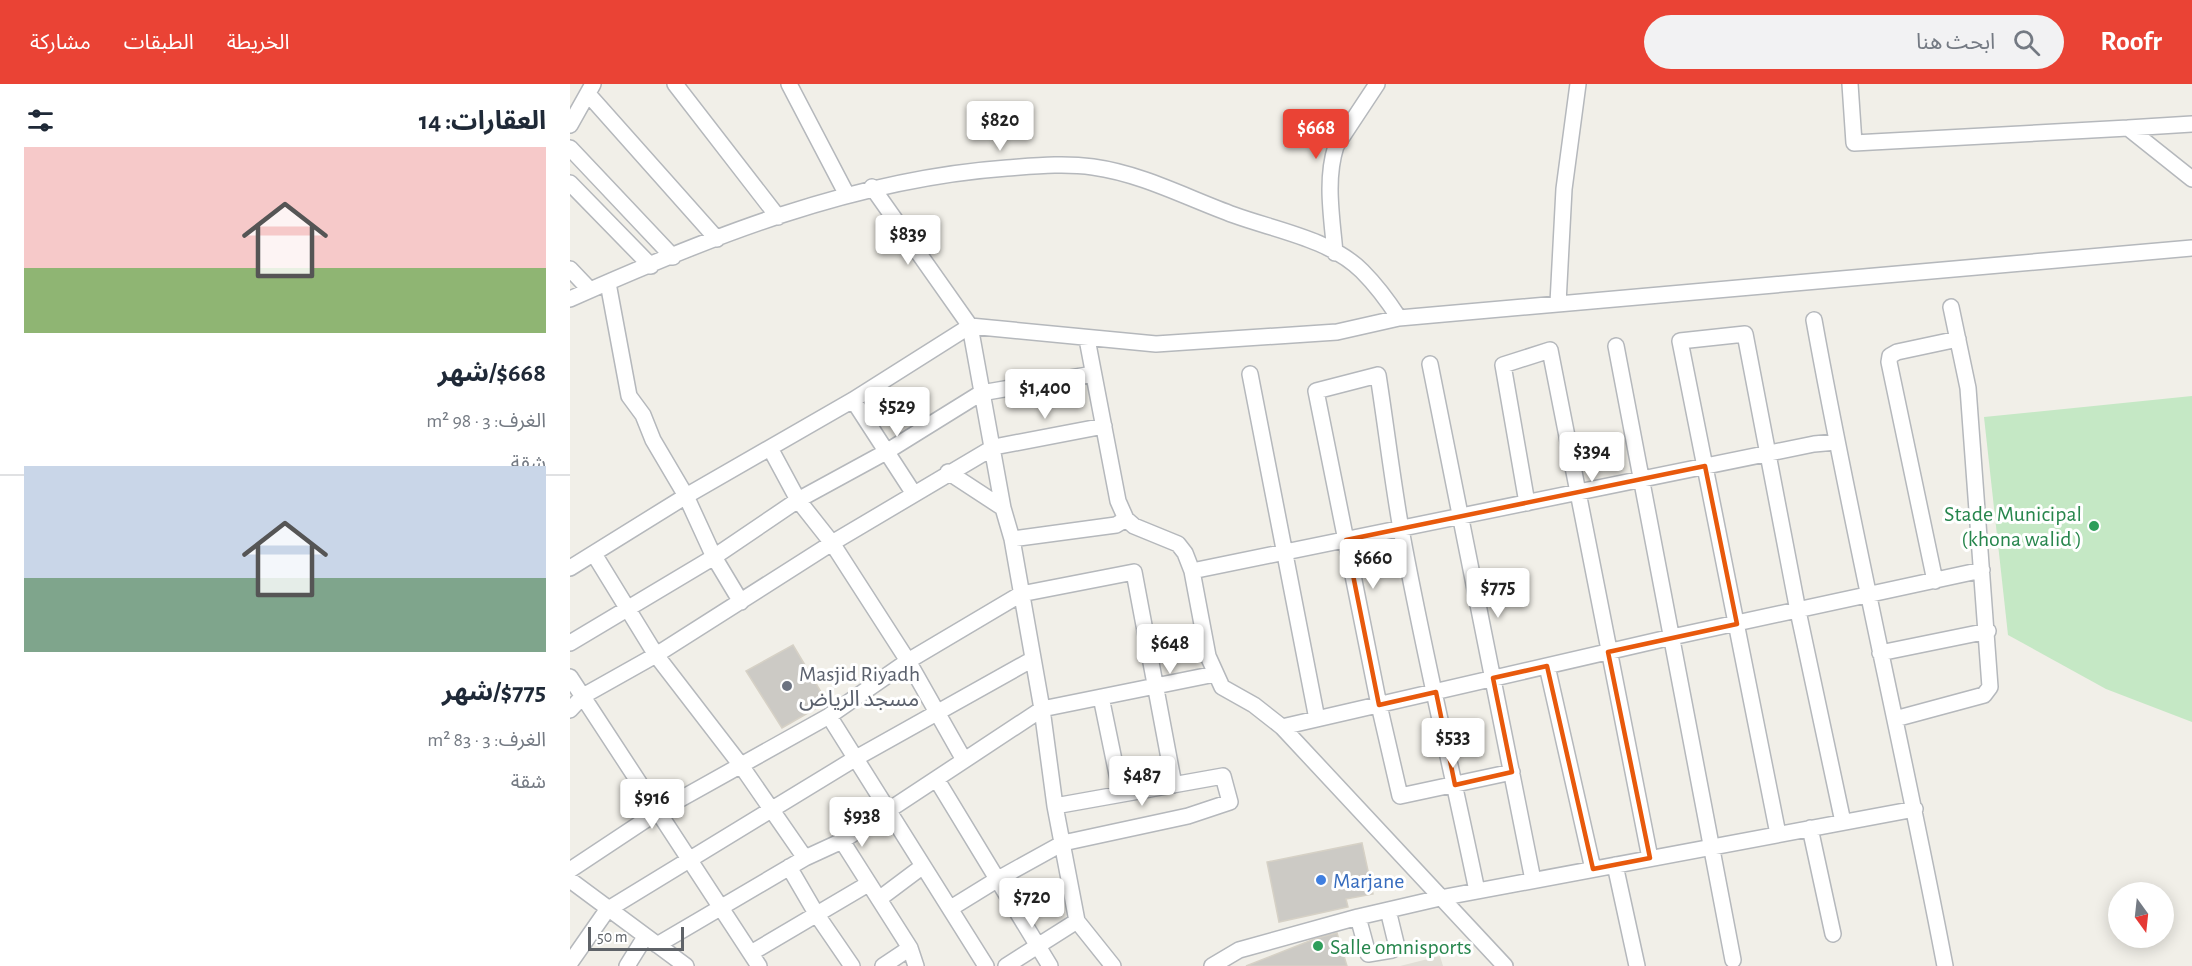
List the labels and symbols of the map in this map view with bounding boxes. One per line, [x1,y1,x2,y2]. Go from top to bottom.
pin: $820 [964,101,1036,152]
pin: $668 [1280,109,1352,160]
pin: $839 [872,215,944,266]
pin: $1,400 [996,369,1094,420]
pin: $529 [861,387,933,438]
pin: $394 [1556,432,1628,483]
place label: Stade Municipal (khona walid ) [1944,503,2082,550]
marker: Stade Municipal (khona walid ) [2087,519,2101,533]
pin: $660 [1337,539,1409,590]
pin: $775 [1462,568,1534,619]
pin: $648 [1134,624,1206,675]
place label: Masjid Riyadh مسجد الرياض [799,663,920,711]
marker: Masjid Riyadh مسجد الرياض [780,679,794,693]
pin: $533 [1417,718,1489,769]
pin: $487 [1106,756,1178,807]
pin: $916 [616,779,688,830]
pin: $938 [826,797,898,848]
place label: Marjane [1333,870,1404,892]
marker: Marjane [1314,873,1328,887]
pin: $720 [996,878,1068,929]
north arrow [2108,882,2174,948]
scale bar [588,924,684,952]
place label: Salle omnisports [1330,936,1472,958]
marker: Salle omnisports [1311,939,1325,953]

